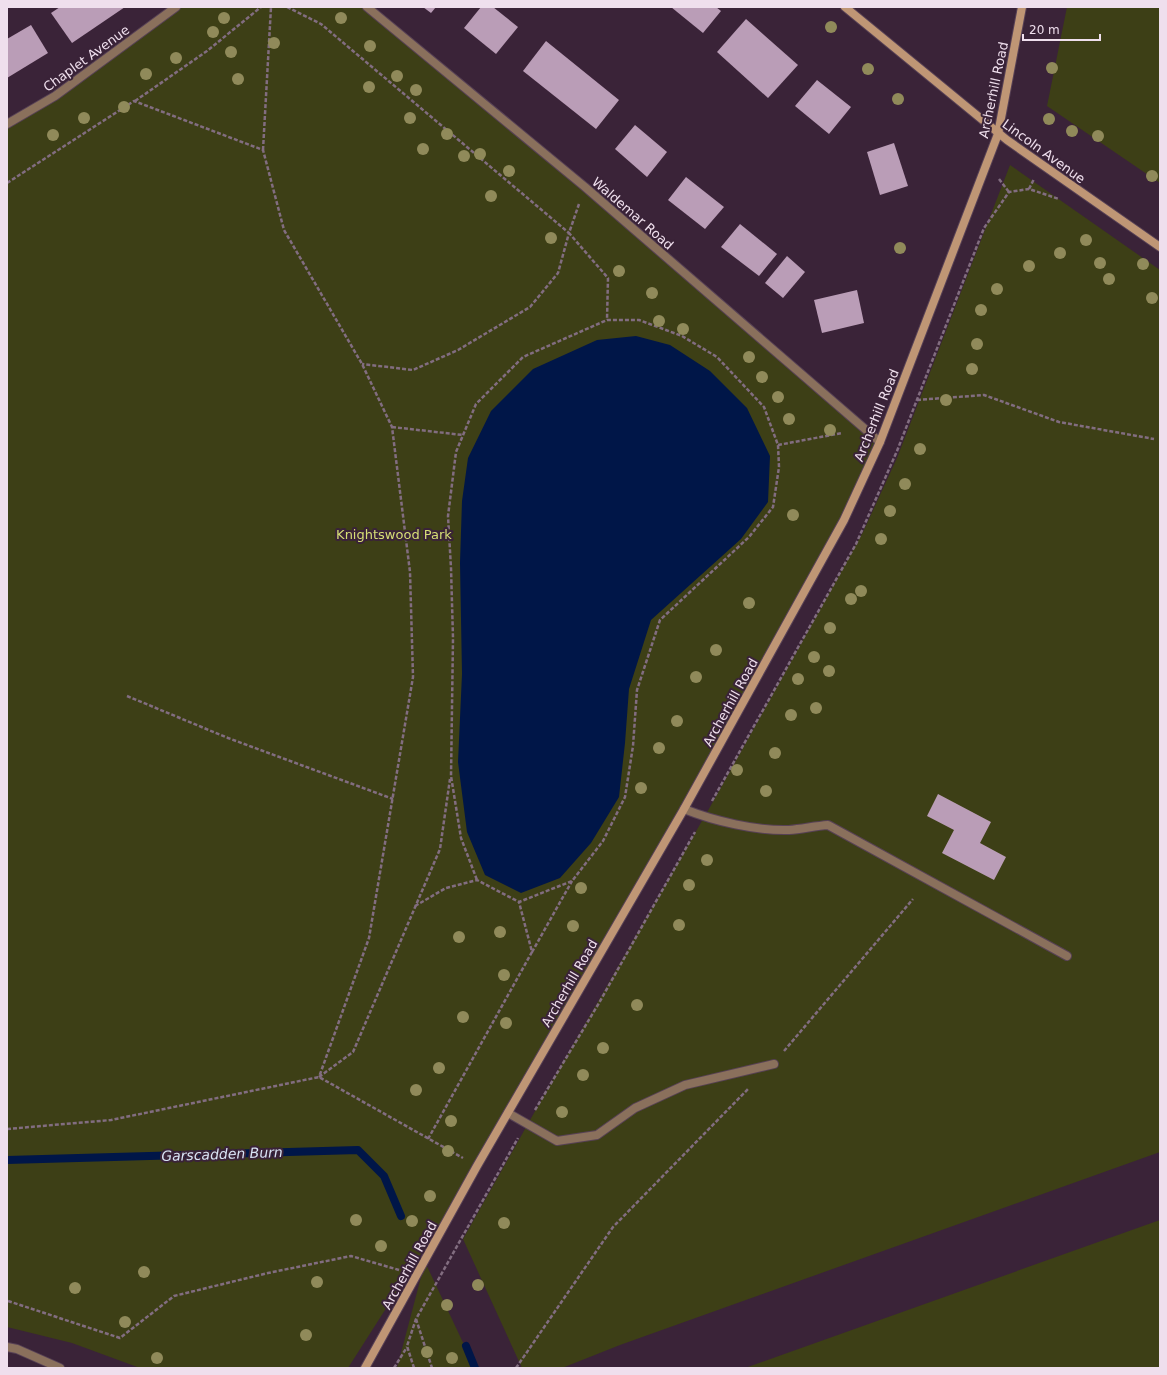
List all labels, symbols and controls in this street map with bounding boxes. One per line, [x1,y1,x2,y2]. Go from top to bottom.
scale bar [1023,16,1100,42]
street label: Chaplet Avenue [40,22,132,95]
text: 20 m [1029,23,1060,37]
street label: Archerhill Road [976,40,1011,140]
street label: Lincoln Avenue [999,116,1088,186]
street label: Waldemar Road [589,174,676,253]
street label: Archerhill Road [851,367,902,464]
park label: Knightswood Park [336,527,452,542]
street label: Archerhill Road [700,656,761,749]
street label: Archerhill Road [538,937,600,1030]
water label: Garscadden Burn [161,1144,283,1164]
street label: Archerhill Road [379,1219,440,1312]

